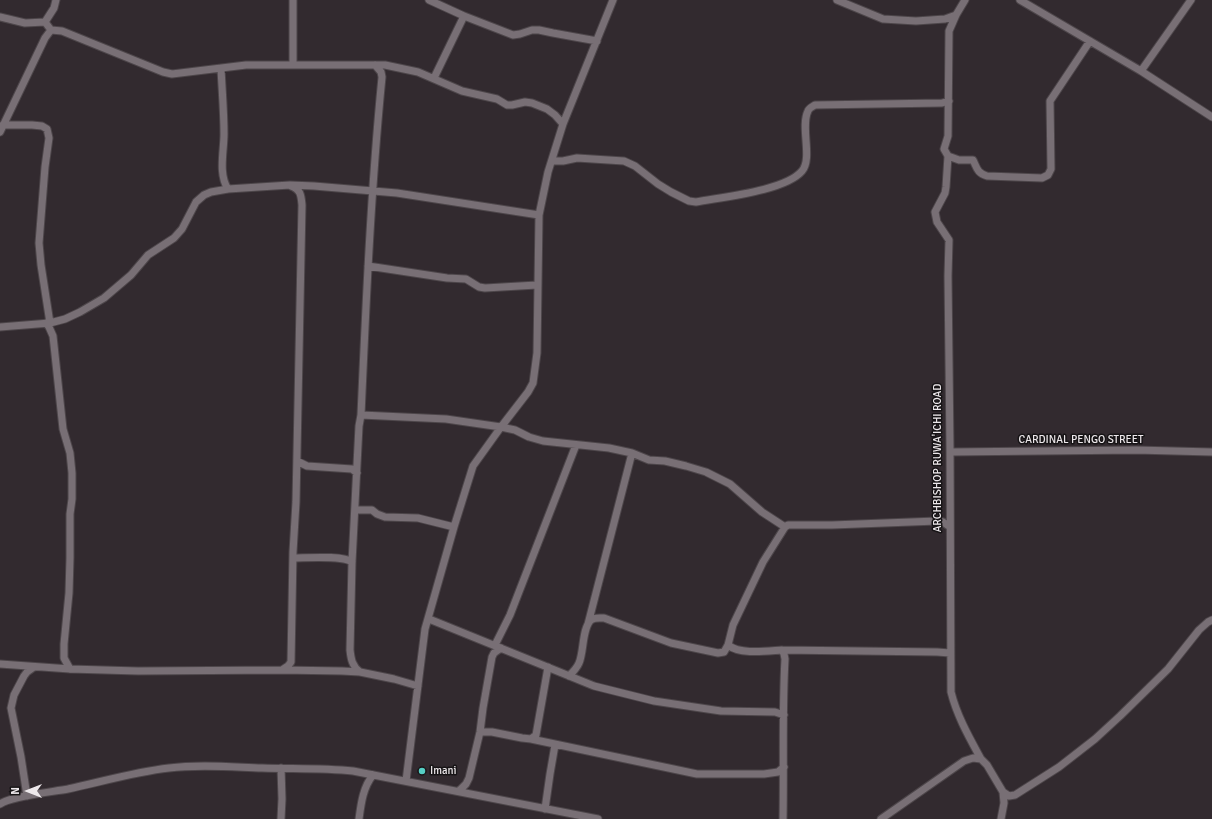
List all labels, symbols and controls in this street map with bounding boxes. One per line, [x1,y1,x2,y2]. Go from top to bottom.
street label: ARCHBISHOP RUWA'ICHI ROAD [931,384,945,532]
street label: CARDINAL PENGO STREET [1019,433,1143,447]
place label: Imani [430,764,457,778]
marker: Imani [417,766,427,776]
north arrow [8,771,48,811]
text: N [9,787,22,795]

